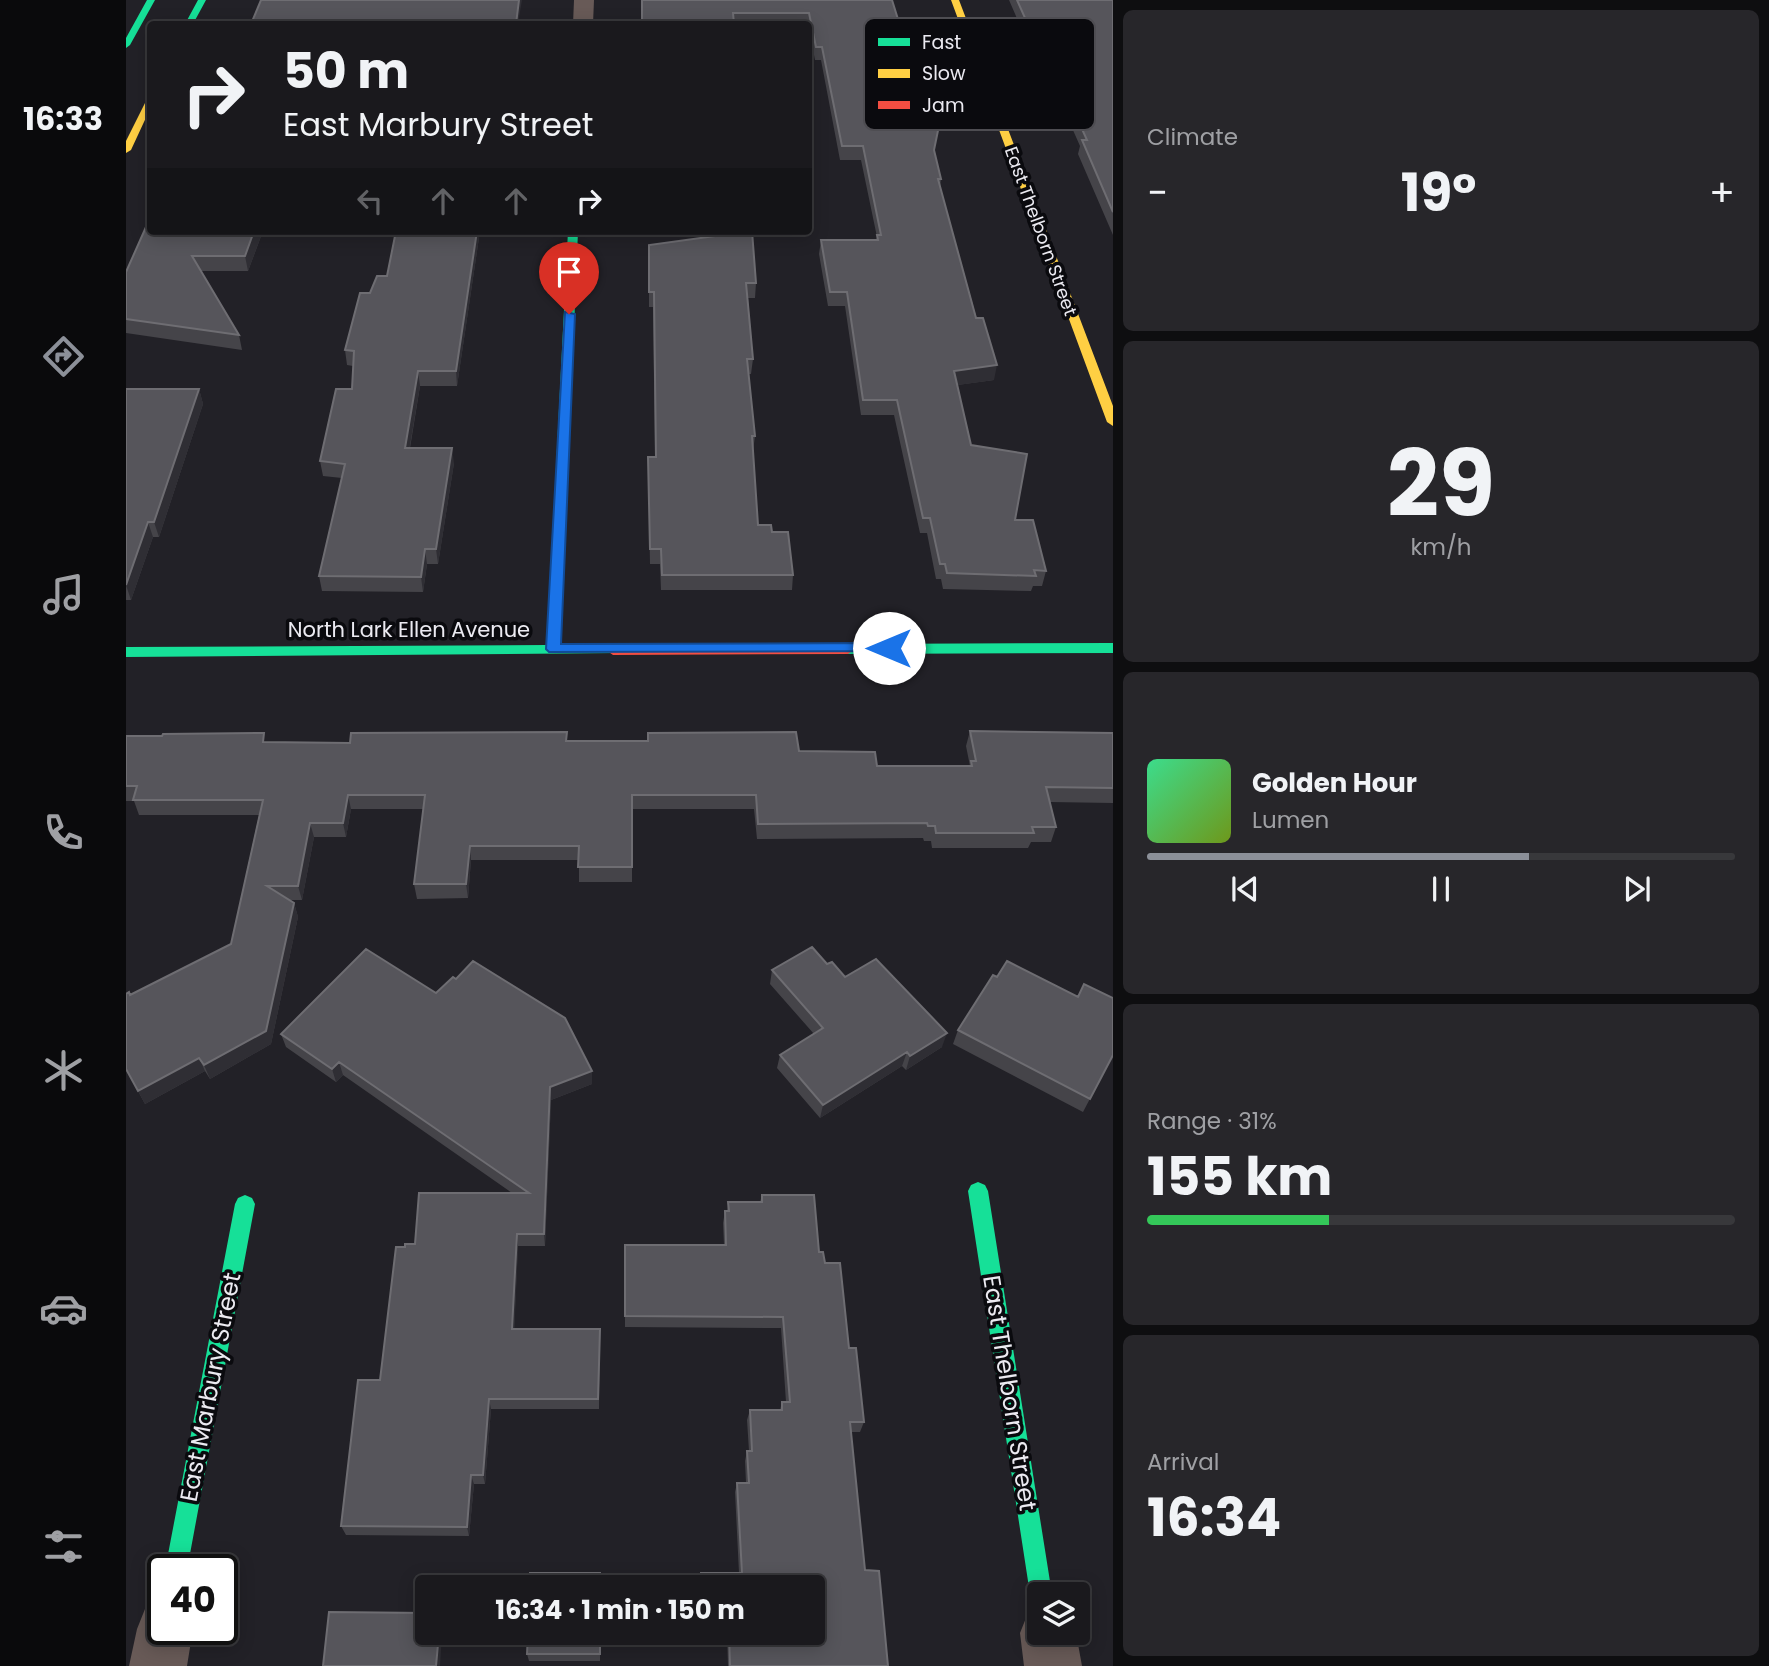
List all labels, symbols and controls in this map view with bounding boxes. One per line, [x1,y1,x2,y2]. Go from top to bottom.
legend [864,18,1095,130]
text: Fast [922,29,961,56]
text: 50 m [283,37,409,105]
icon: right [168,49,259,140]
text: Slow [922,60,966,87]
text: Jam [922,92,964,119]
text: 16:33 [23,96,103,141]
text: East Marbury Street [283,102,593,147]
text: Climate [1147,121,1238,153]
street label: East Thelborn Street [999,143,1083,319]
text: 19° [1401,156,1476,229]
text: − [1147,166,1168,219]
text: + [1709,166,1735,219]
icon: left [351,182,389,220]
icon: ahead [424,182,462,220]
icon: ahead [497,182,535,220]
icon: right [570,182,608,220]
pin [539,242,599,314]
icon: arrive [550,253,588,291]
icon: directions [39,332,88,381]
text: 29 [1387,420,1495,548]
text: km/h [1410,531,1472,563]
icon: music [39,570,88,619]
position arrow [852,611,926,685]
street label: North Lark Ellen Avenue [288,615,530,644]
text: Golden Hour [1252,765,1417,801]
text: Lumen [1252,804,1329,836]
icon: phone [39,808,88,857]
icon: previous [1226,870,1264,908]
icon: pause [1422,870,1460,908]
icon: next [1618,870,1656,908]
icon: climate [39,1046,88,1095]
text: Range · 31% [1147,1105,1277,1137]
text: 155 km [1147,1140,1332,1213]
street label: East Marbury Street [172,1270,248,1504]
street label: East Thelborn Street [975,1273,1045,1513]
icon: car [39,1284,88,1333]
text: Arrival [1147,1446,1219,1478]
text: 16:34 [1147,1481,1281,1554]
icon: filters [39,1522,88,1571]
speed limit sign: 40 [147,1554,238,1645]
map controls [1027,1582,1090,1645]
button: layers [1027,1582,1090,1645]
text: 16:34 · 1 min · 150 m [495,1592,745,1628]

